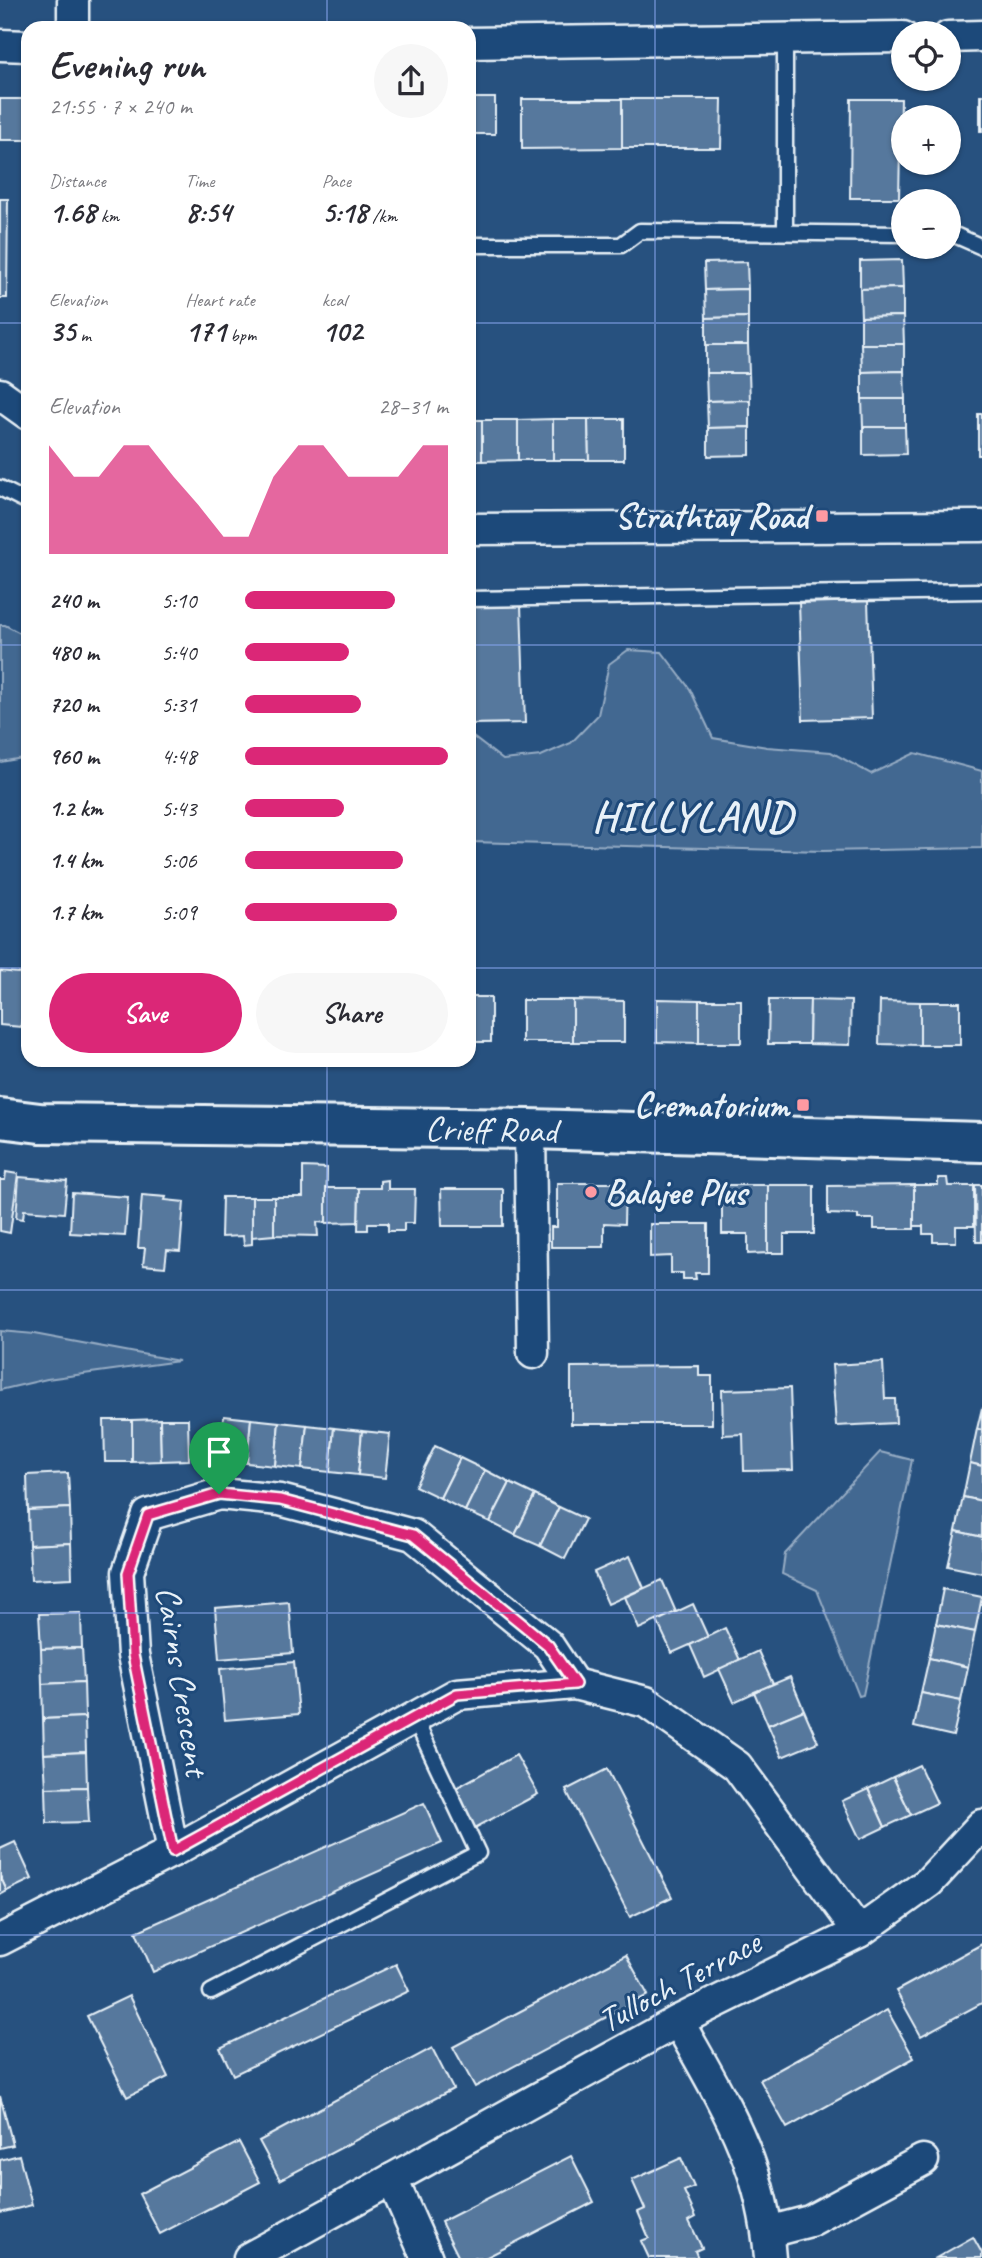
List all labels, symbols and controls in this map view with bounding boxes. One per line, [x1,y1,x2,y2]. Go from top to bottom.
map controls [891,21,961,259]
button: locate [891,21,961,91]
text: Evening run [49,42,205,89]
button: share [374,44,448,118]
text: 21:55 · 7 × 240 m [49,92,192,121]
button: + [891,105,961,175]
text: Distance [49,169,106,193]
text: Time [185,169,214,193]
text: Pace [322,169,351,193]
button: − [891,189,961,259]
text: 1.68 [49,193,96,231]
text: 8:54 [185,193,231,231]
text: 5:18 [322,193,368,231]
text: km [96,204,119,228]
text: /km [368,204,397,228]
text: Elevation [49,288,107,312]
text: Heart rate [185,288,255,312]
text: kcal [322,288,347,312]
text: 35 [49,312,76,350]
text: 171 [185,312,226,350]
text: 102 [322,312,362,350]
text: m [76,323,91,347]
text: bpm [226,323,256,347]
text: Elevation [49,392,120,421]
text: 28–31 m [378,392,448,421]
place label: Strathtay Road [615,494,814,539]
marker: Strathtay Road [814,508,830,524]
text: 240 m [49,586,99,615]
text: 5:10 [161,586,197,615]
text: 480 m [49,638,99,667]
text: 5:40 [161,638,197,667]
text: 720 m [49,690,99,719]
text: 5:31 [161,690,197,719]
text: 960 m [49,742,99,771]
text: 4:48 [161,742,197,771]
district label: HILLYLAND [592,790,796,843]
text: 1.2 km [49,794,103,823]
text: 5:43 [161,794,197,823]
text: 1.4 km [49,846,103,875]
text: 5:06 [161,846,197,875]
text: 1.7 km [49,898,102,927]
text: 5:09 [161,898,197,927]
button: Save [49,973,242,1053]
button: Share [256,973,448,1053]
place label: Crematorium [634,1083,792,1128]
marker: Crematorium [795,1097,811,1113]
street label: Crieff Road [425,1106,563,1153]
place label: Balajee Plus [605,1170,750,1215]
marker: Balajee Plus [583,1184,599,1200]
pin [189,1422,249,1494]
icon: arrive [200,1433,238,1471]
street label: Cairns Crescent [145,1583,220,1782]
street label: Tulloch Terrace [590,1919,771,2043]

